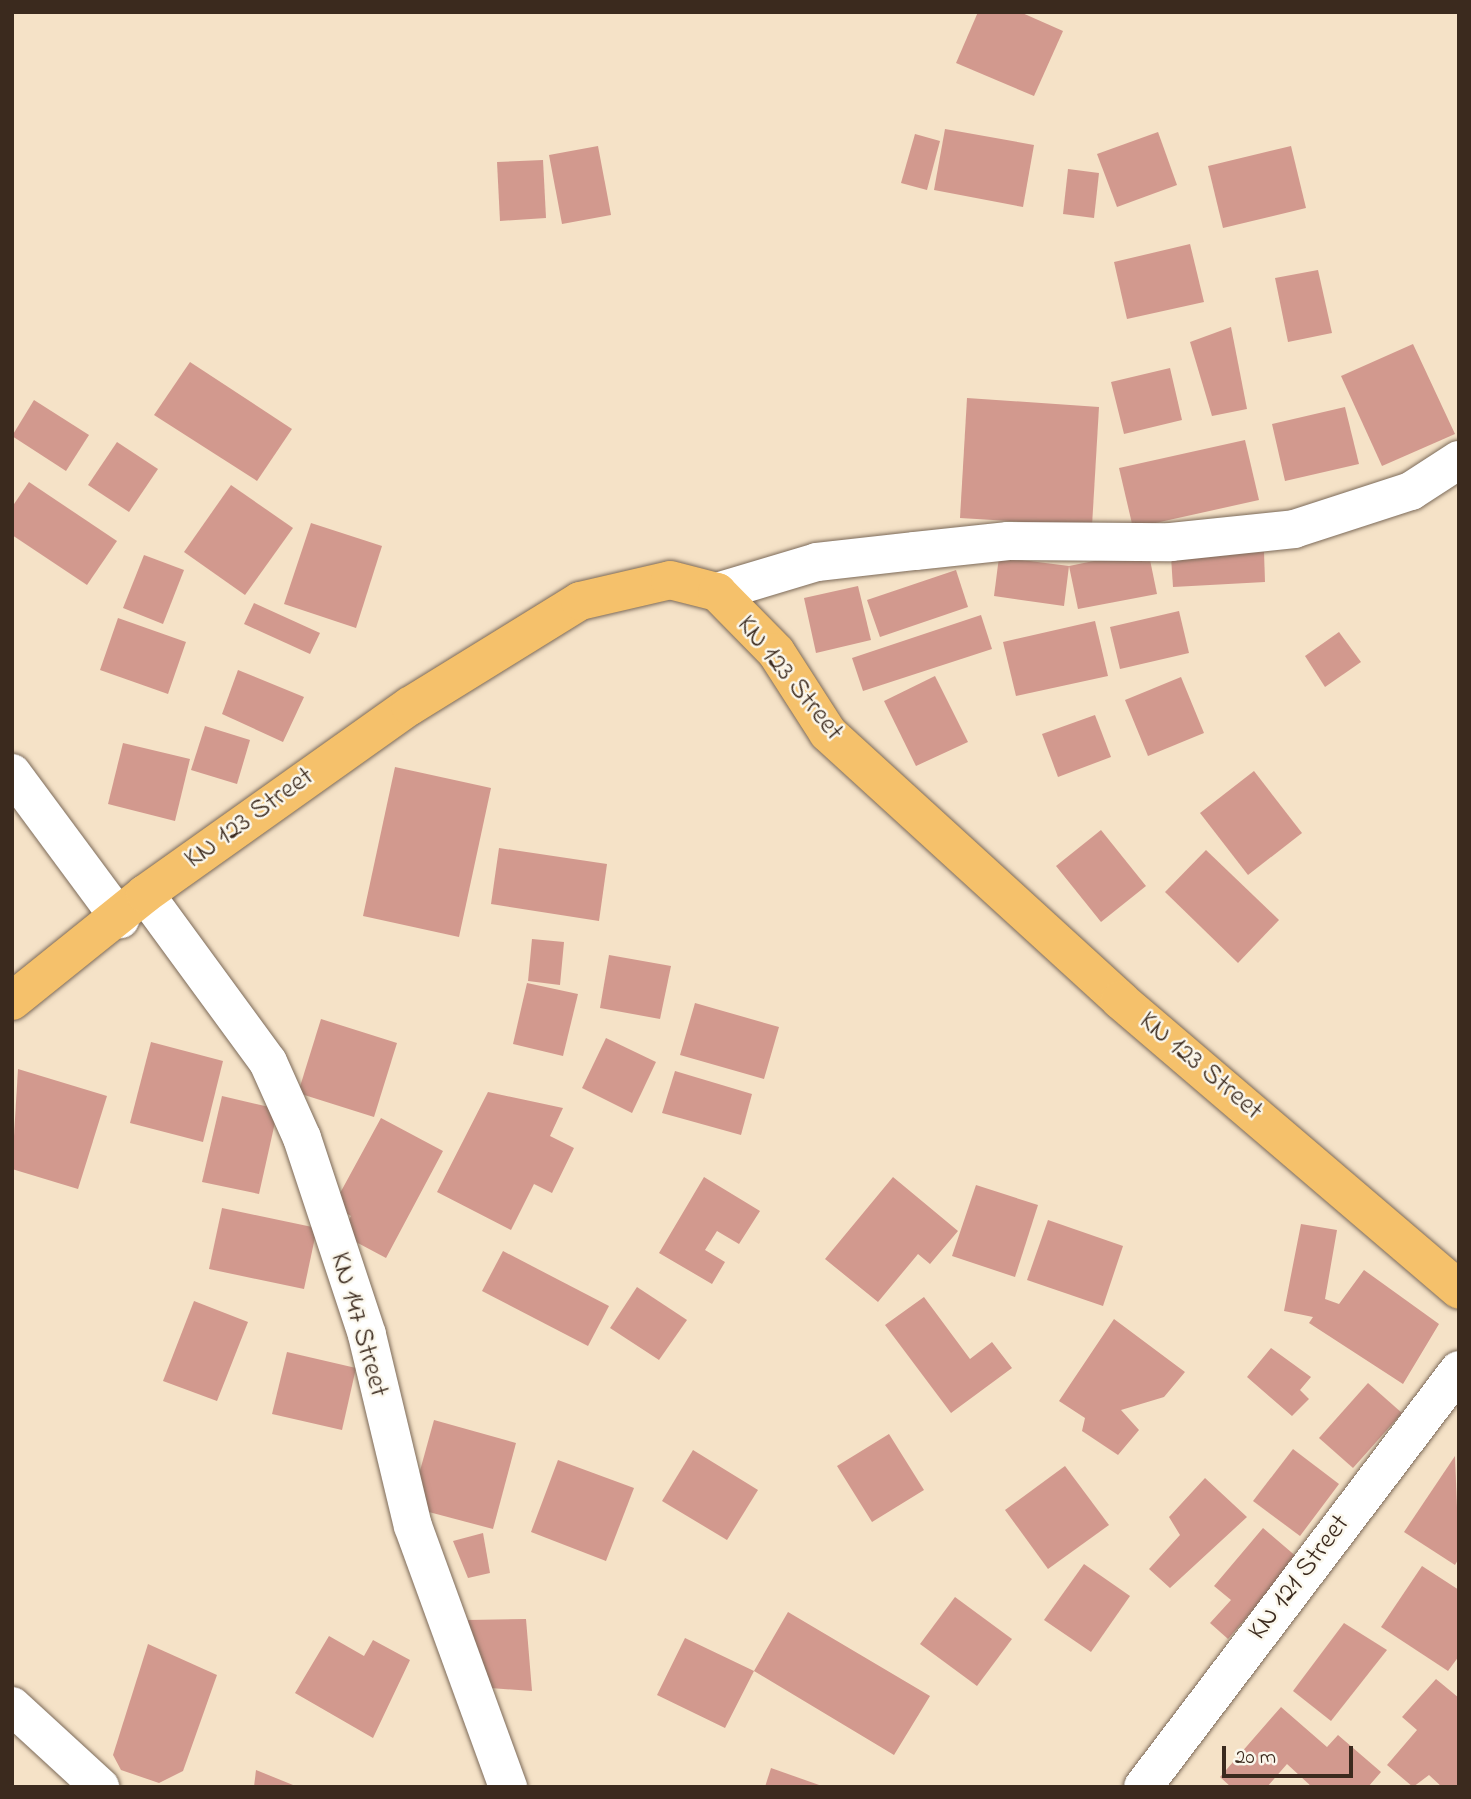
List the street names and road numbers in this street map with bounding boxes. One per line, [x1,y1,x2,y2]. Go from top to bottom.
street label: KN 123 Street [728,610,850,748]
street label: KN 123 Street [179,761,321,877]
street label: KN 123 Street [1131,1005,1269,1129]
street label: KN 147 Street [321,1249,395,1401]
street label: KN 121 Street [1242,1508,1358,1648]

